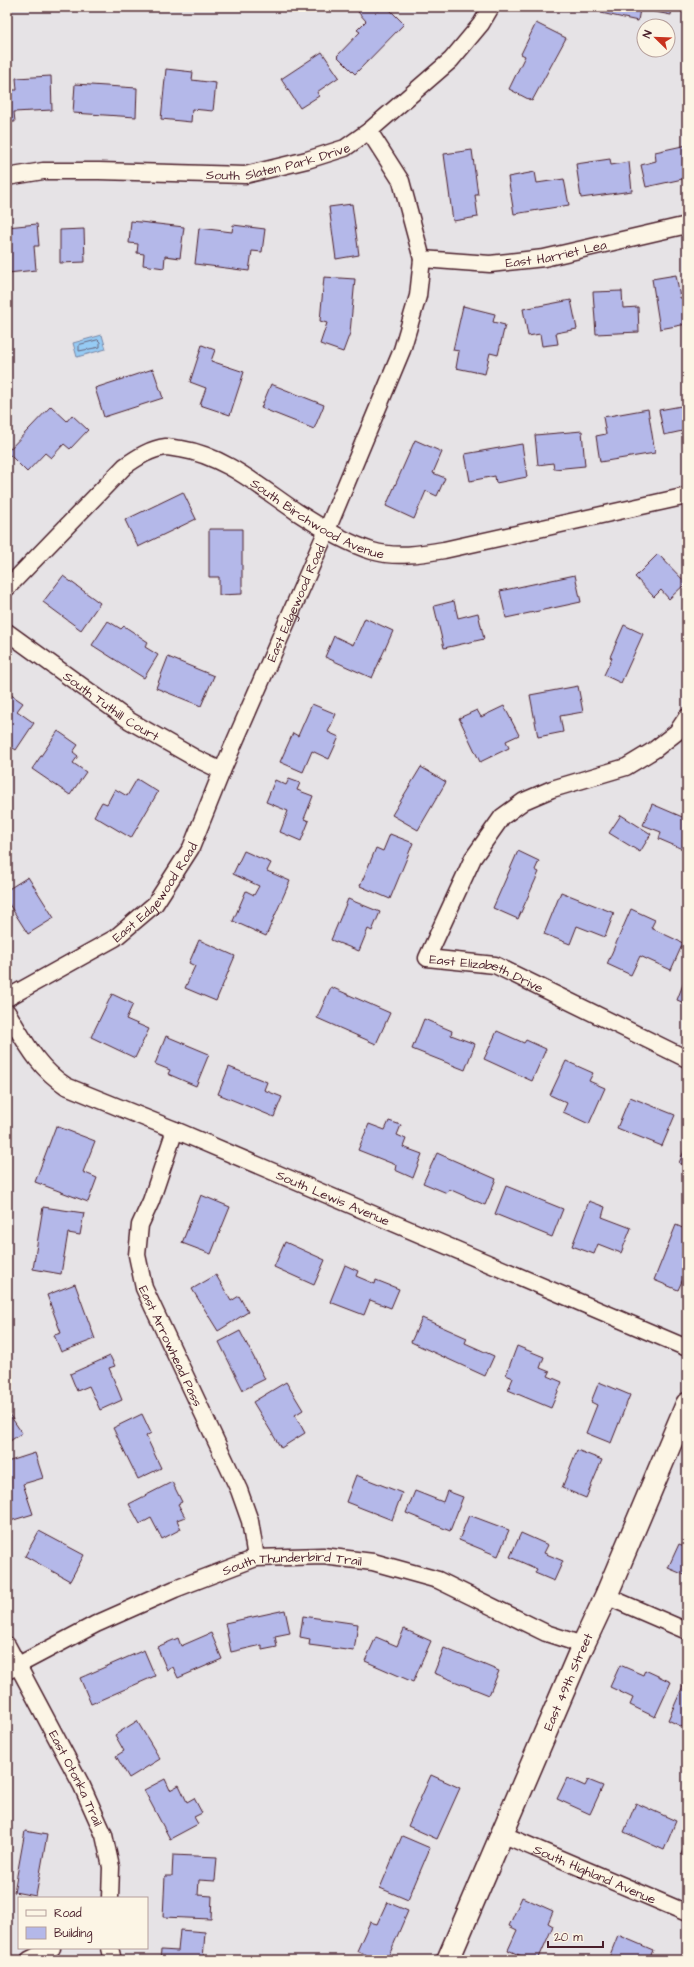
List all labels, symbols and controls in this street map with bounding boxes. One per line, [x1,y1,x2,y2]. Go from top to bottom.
north arrow [636,18,676,58]
text: N [639,28,656,40]
street label: South Slaten Park Drive [206,139,354,185]
street label: East Harriet Lea [505,236,609,272]
street label: South Birchwood Avenue [247,474,385,564]
street label: East Edgewood Road [263,541,330,665]
street label: South Tuthill Court [59,668,163,746]
street label: East Edgewood Road [108,840,202,947]
street label: East Elizabeth Drive [428,950,546,997]
street label: South Lewis Avenue [273,1166,392,1230]
street label: East Arrowhead Pass [134,1283,207,1410]
street label: South Thunderbird Trail [220,1548,363,1580]
street label: East 49th Street [539,1629,598,1734]
street label: East Otonka Trail [44,1727,107,1829]
street label: South Highland Avenue [530,1840,659,1909]
legend [18,1897,148,1949]
text: Road [54,1905,82,1922]
scale bar [548,1923,603,1949]
text: Building [54,1925,92,1943]
text: 20 m [554,1929,583,1946]

